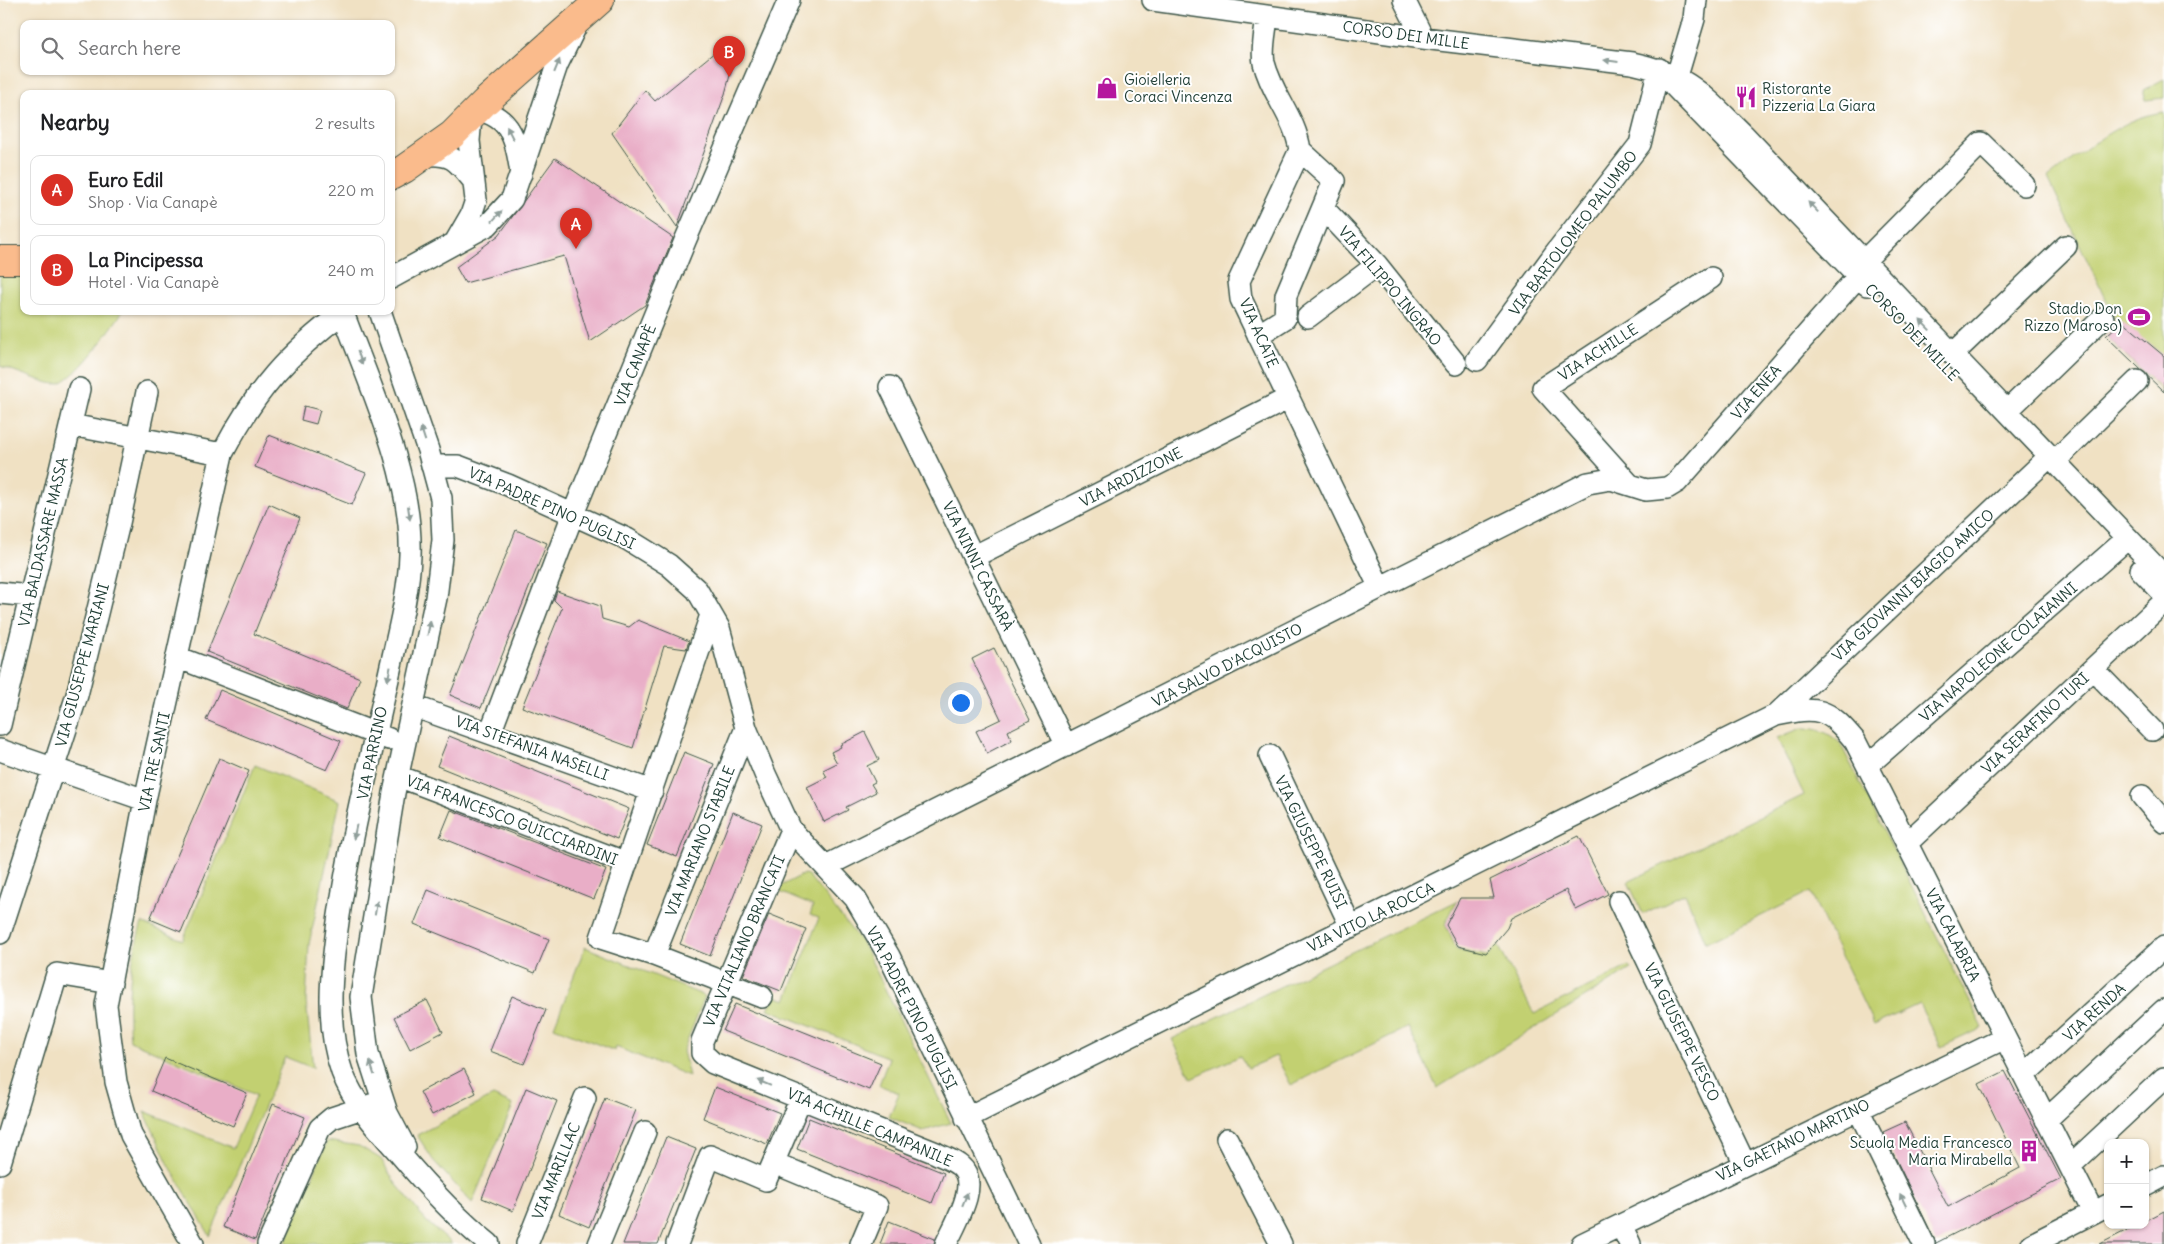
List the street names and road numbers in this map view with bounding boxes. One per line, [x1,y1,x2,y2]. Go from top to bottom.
street label: CORSO DEI MILLE [1341,17,1471,53]
street label: VIA BARTOLOMEO PALUMBO [1505,147,1641,319]
street label: VIA FILIPPO INGRAO [1334,222,1446,350]
street label: CORSO DEI MILLE [1861,279,1963,385]
street label: VIA ACATE [1235,295,1283,371]
street label: VIA ACHILLE [1555,319,1641,385]
street label: VIA CANAPÈ [610,321,660,409]
street label: VIA ENEA [1727,360,1785,423]
street label: VIA ARDIZZONE [1076,443,1186,511]
street label: VIA BALDASSARE MASSA [14,455,72,629]
street label: VIA PADRE PINO PUGLISI [466,463,638,553]
street label: VIA NINNI CASSARÀ [938,498,1018,634]
street label: VIA GIOVANNI BIAGIO AMICO [1828,505,1998,665]
street label: VIA NAPOLEONE COLAIANNI [1915,578,2081,726]
street label: VIA GIUSEPPE MARIANI [51,581,113,749]
street label: VIA SALVO D'ACQUISTO [1149,619,1305,711]
street label: VIA SERAFINO TURI [1977,668,2093,778]
street label: VIA PARRINO [353,705,391,801]
street label: VIA TRE SANTI [134,710,174,814]
street label: VIA STEFANIA NASELLI [453,711,611,785]
street label: VIA MARIANO STABILE [661,763,739,919]
street label: VIA FRANCESCO GUICCIARDINI [404,771,620,869]
street label: VIA GIUSEPPE RUISI [1271,772,1351,912]
street label: VIA VITALIANO BRANCATI [699,852,789,1030]
street label: VIA VITO LA ROCCA [1304,878,1438,956]
street label: VIA CALABRIA [1921,885,1985,985]
street label: VIA PADRE PINO PUGLISI [863,923,961,1093]
street label: VIA GIUSEPPE VESCO [1640,960,1724,1104]
street label: VIA RENDA [2059,979,2130,1045]
street label: VIA ACHILLE CAMPANILE [784,1083,956,1171]
street label: VIA GAETANO MARTINO [1713,1095,1873,1185]
street label: VIA MARILLAC [528,1120,584,1222]

